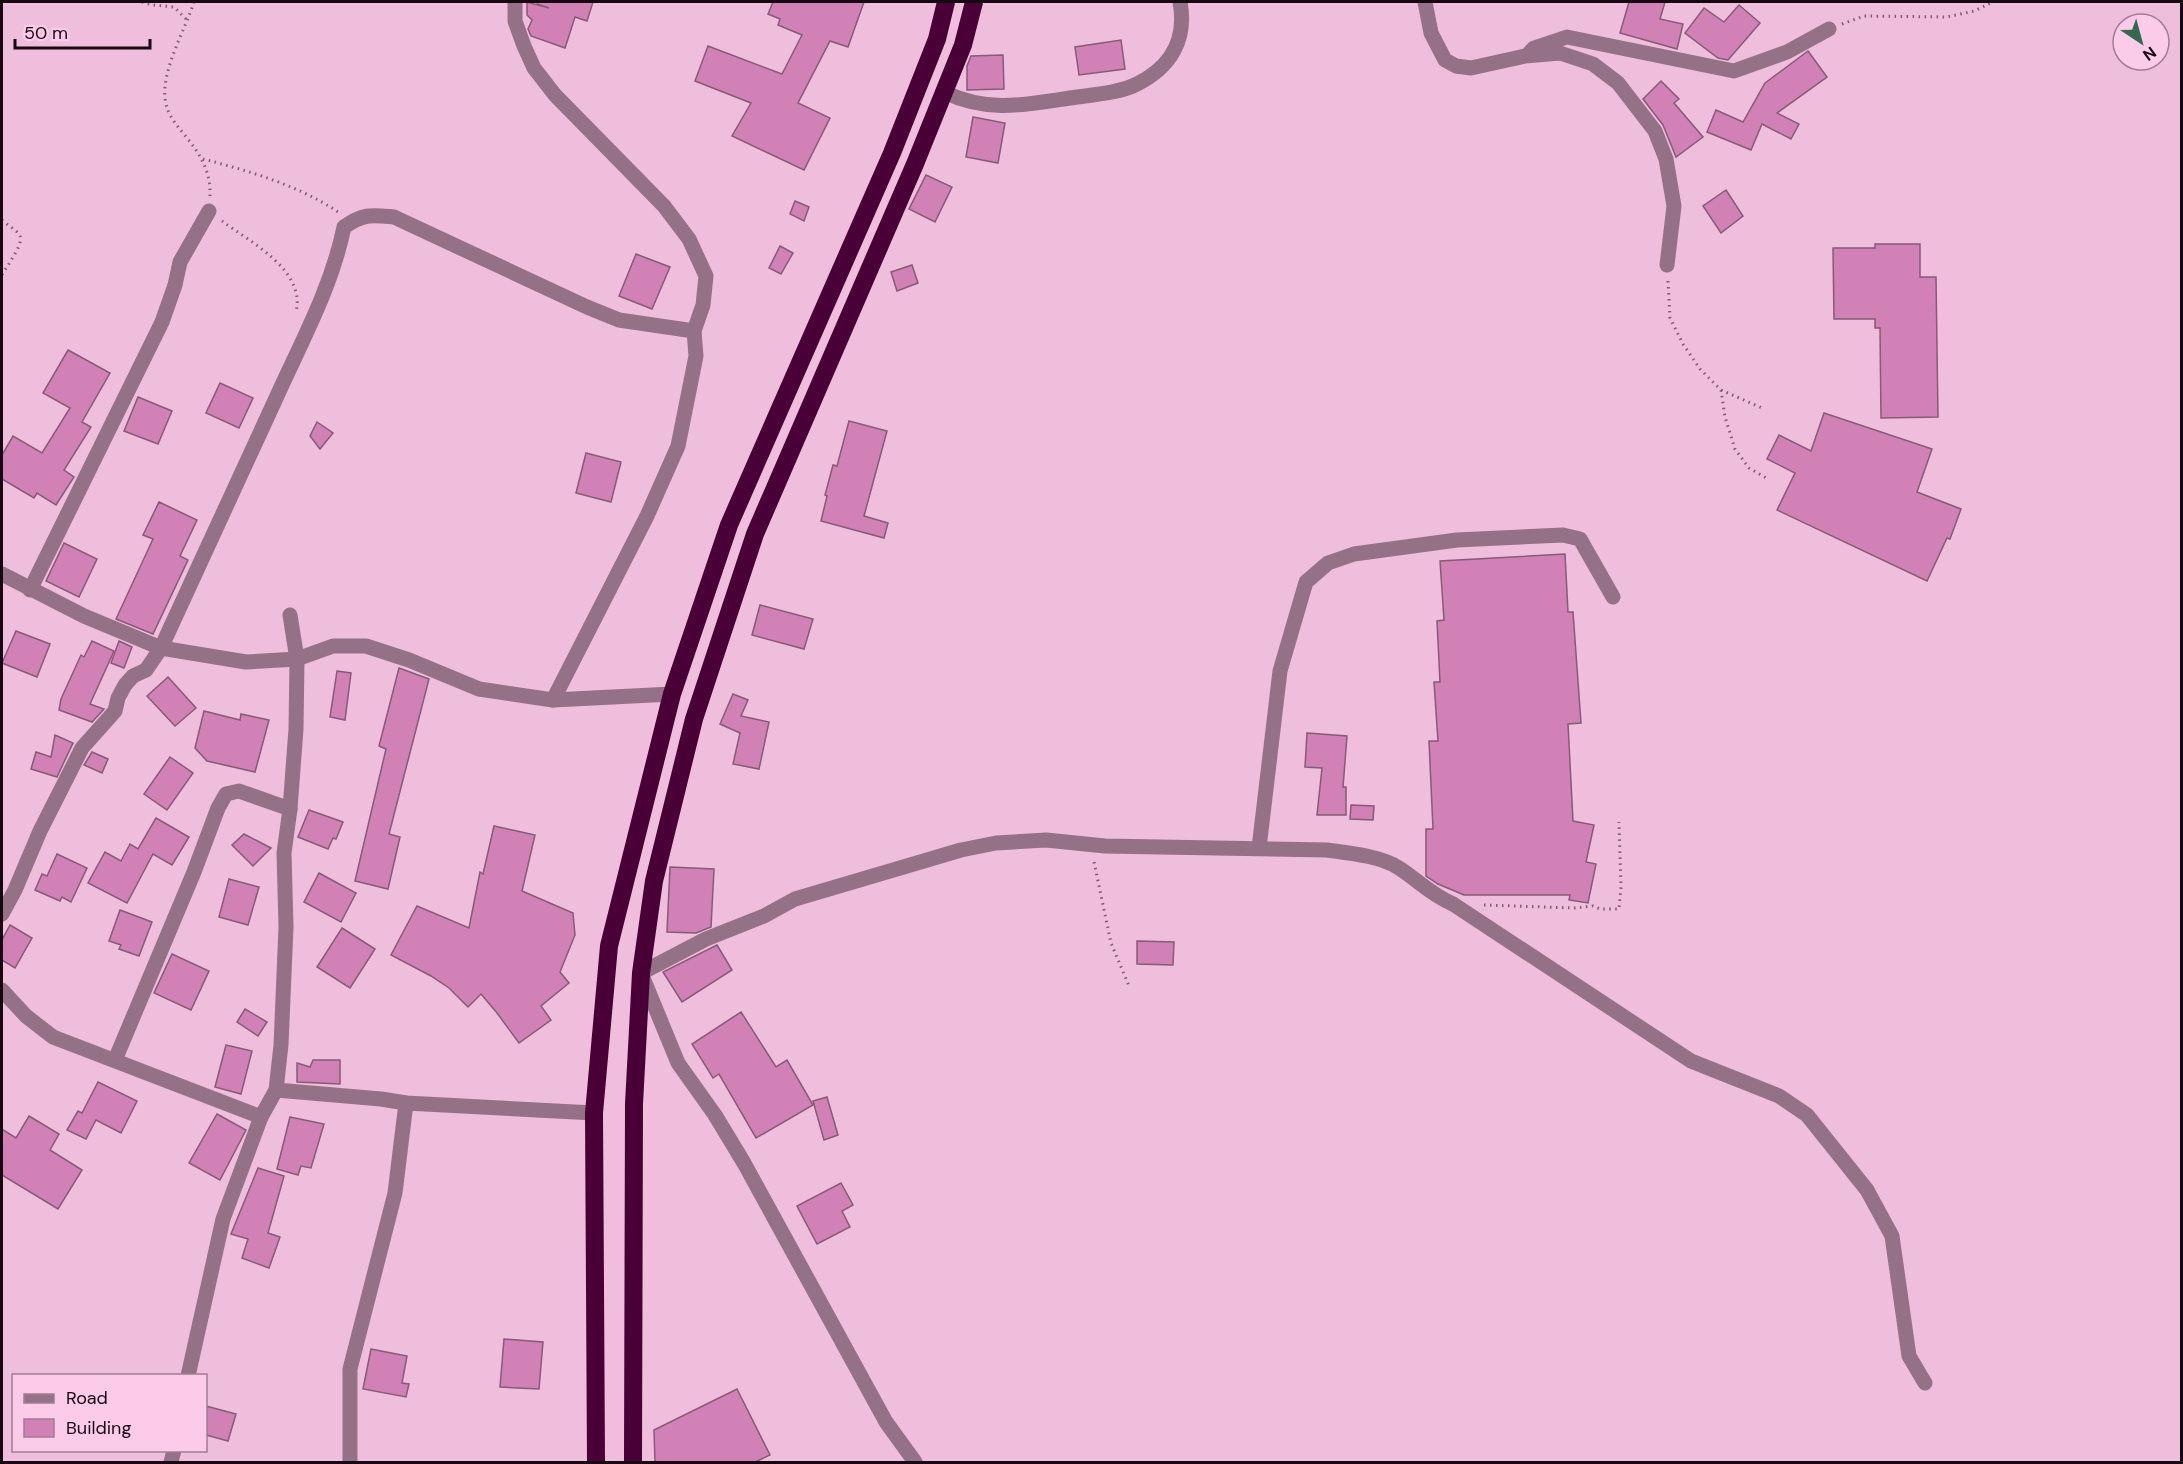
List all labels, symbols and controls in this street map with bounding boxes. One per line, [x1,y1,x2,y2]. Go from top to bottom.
scale bar [15,12,150,50]
north arrow [2111,12,2171,72]
text: 50 m [24,21,68,45]
text: N [2139,42,2160,66]
legend [12,1374,207,1452]
text: Road [66,1386,108,1410]
text: Building [66,1416,131,1440]

